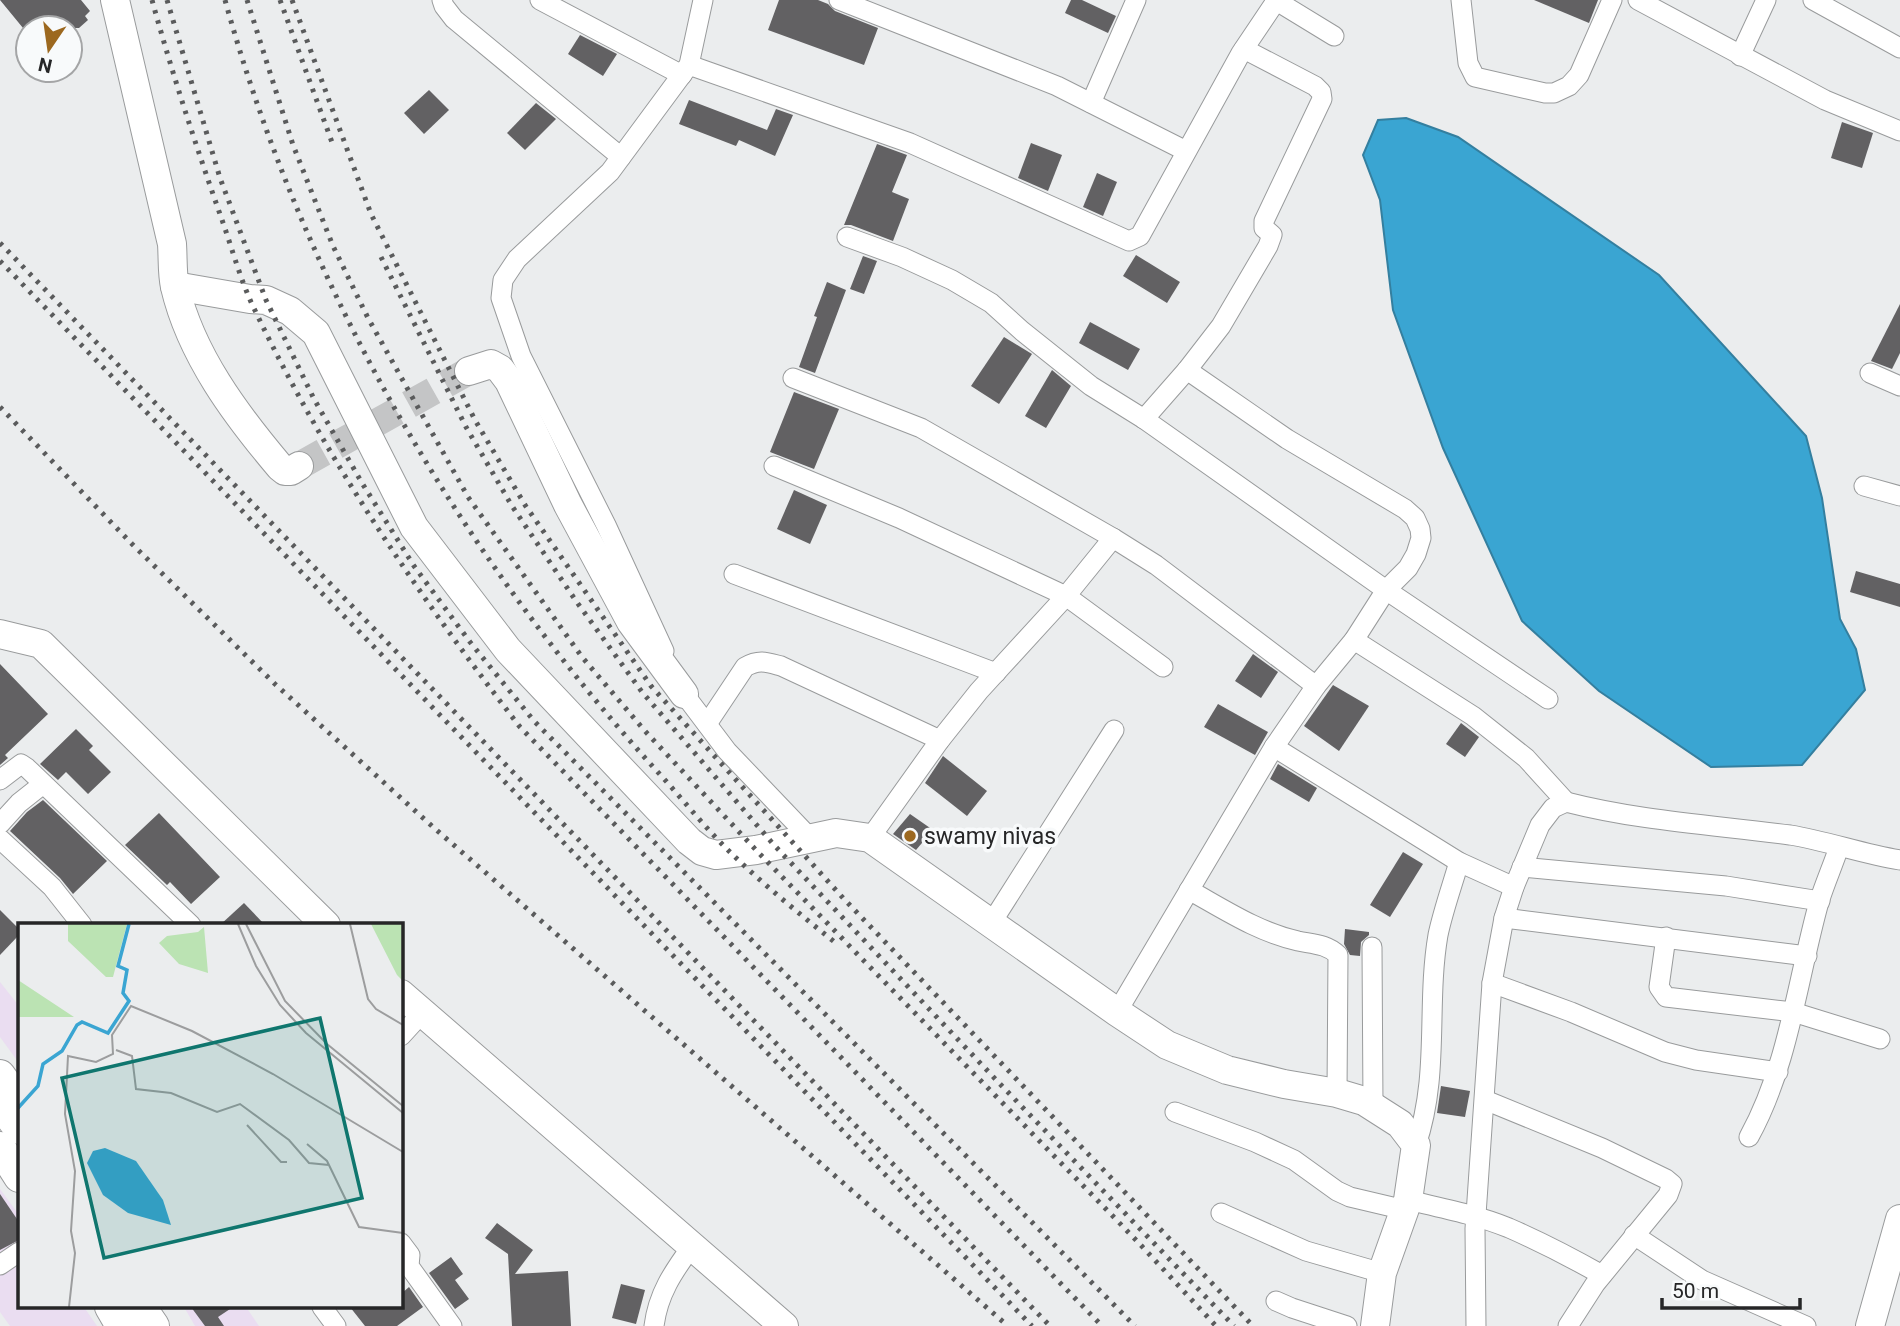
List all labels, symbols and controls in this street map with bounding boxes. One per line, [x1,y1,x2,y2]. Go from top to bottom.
north arrow [14,14,84,84]
text: N [36,52,54,78]
place label: swamy nivas [924,823,1056,850]
marker: swamy nivas [902,828,918,844]
inset map [18,923,402,1308]
scale bar [1662,1266,1800,1310]
text: 50 m [1672,1279,1719,1303]

